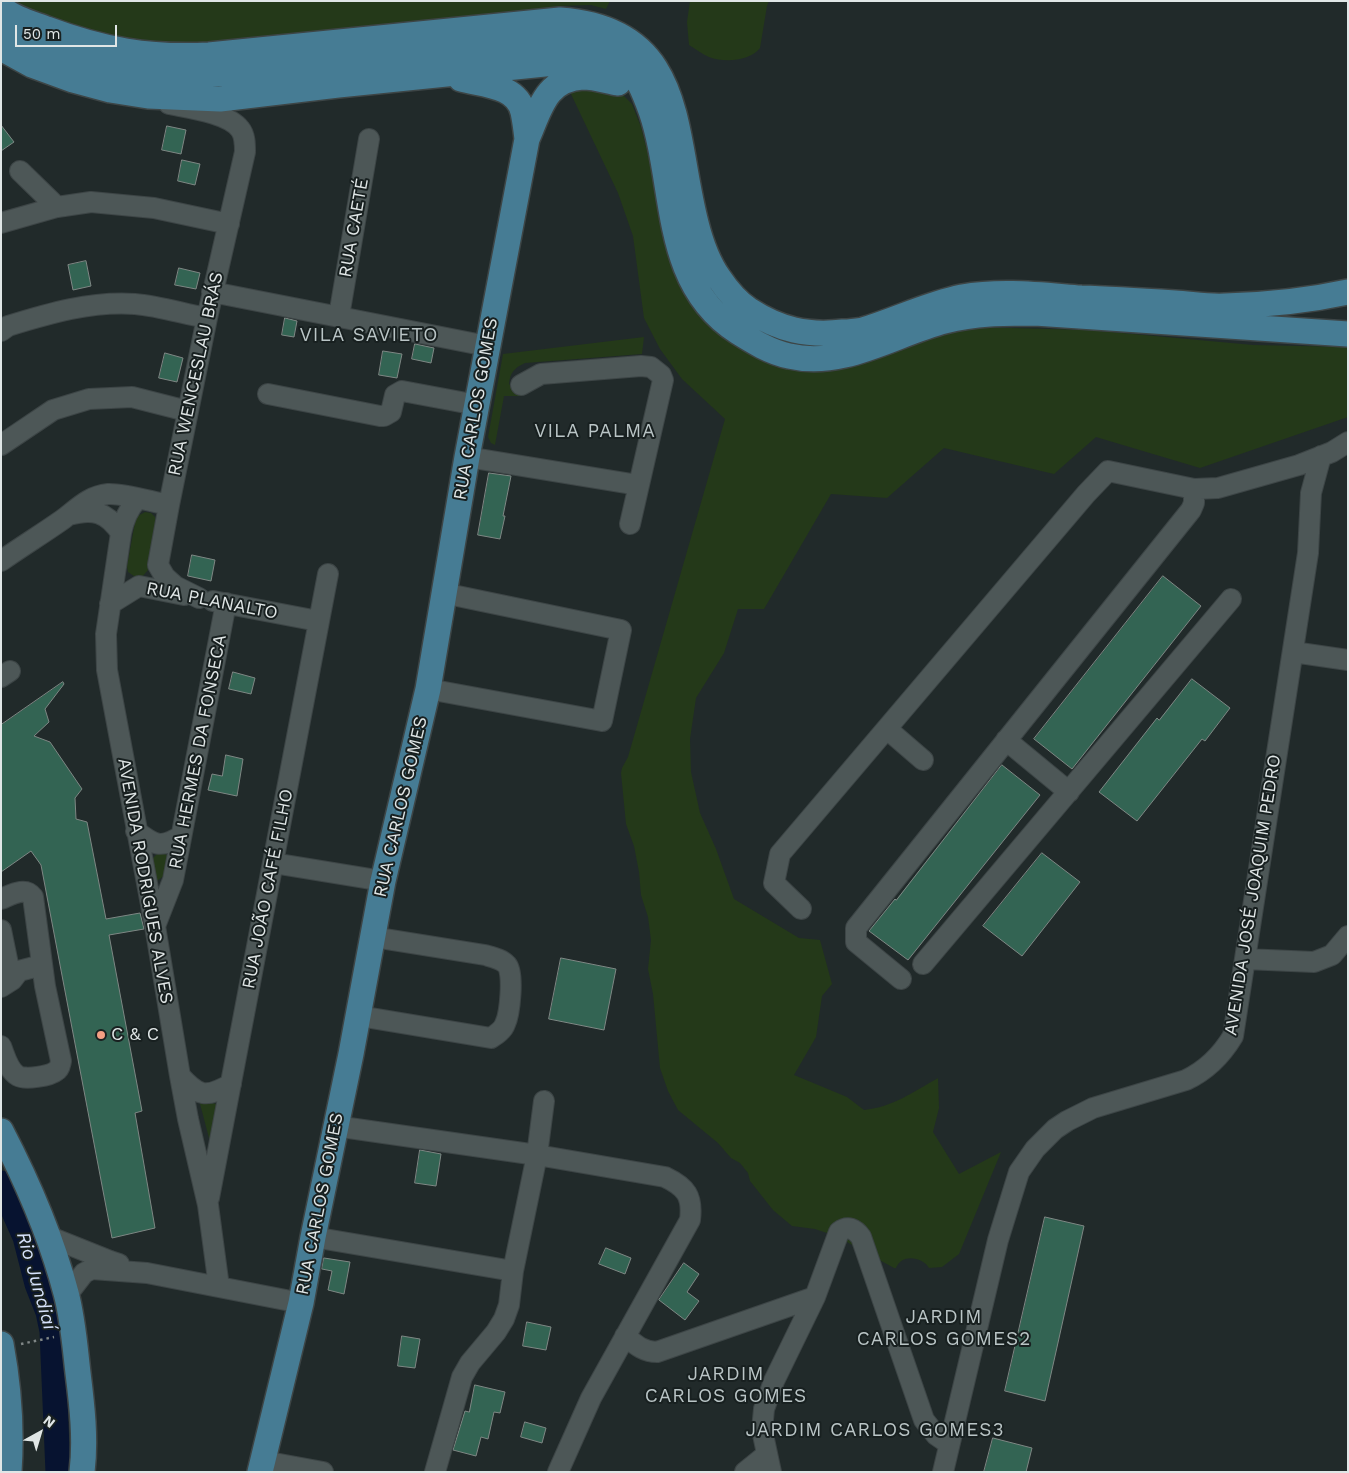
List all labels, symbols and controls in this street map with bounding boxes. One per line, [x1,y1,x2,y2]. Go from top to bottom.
scale bar [18,15,120,47]
text: 50 m [23,25,60,43]
street label: RUA CAETÉ [335,177,373,279]
street label: RUA WENCESLAU BRÁS [164,270,228,478]
street label: RUA CARLOS GOMES [449,316,503,502]
district label: VILA SAVIETO [298,324,440,346]
district label: VILA PALMA [533,420,657,442]
street label: RUA PLANALTO [144,578,280,624]
street label: RUA HERMES DA FONSECA [165,633,231,871]
street label: RUA CARLOS GOMES [370,714,432,900]
street label: AVENIDA JOSÉ JOAQUIM PEDRO [1220,753,1286,1037]
street label: AVENIDA RODRIGUES ALVES [113,756,177,1006]
street label: RUA JOÃO CAFÉ FILHO [238,787,298,991]
place label: C & C [111,1024,159,1046]
marker: C & C [95,1029,107,1041]
street label: RUA CARLOS GOMES [292,1111,348,1297]
water label: Rio Jundiaí [11,1229,61,1333]
district label: JARDIM CARLOS GOMES2 [855,1306,1033,1350]
district label: JARDIM CARLOS GOMES [643,1363,809,1407]
north arrow [15,1408,65,1458]
text: N [40,1412,59,1431]
district label: JARDIM CARLOS GOMES3 [743,1419,1007,1441]

